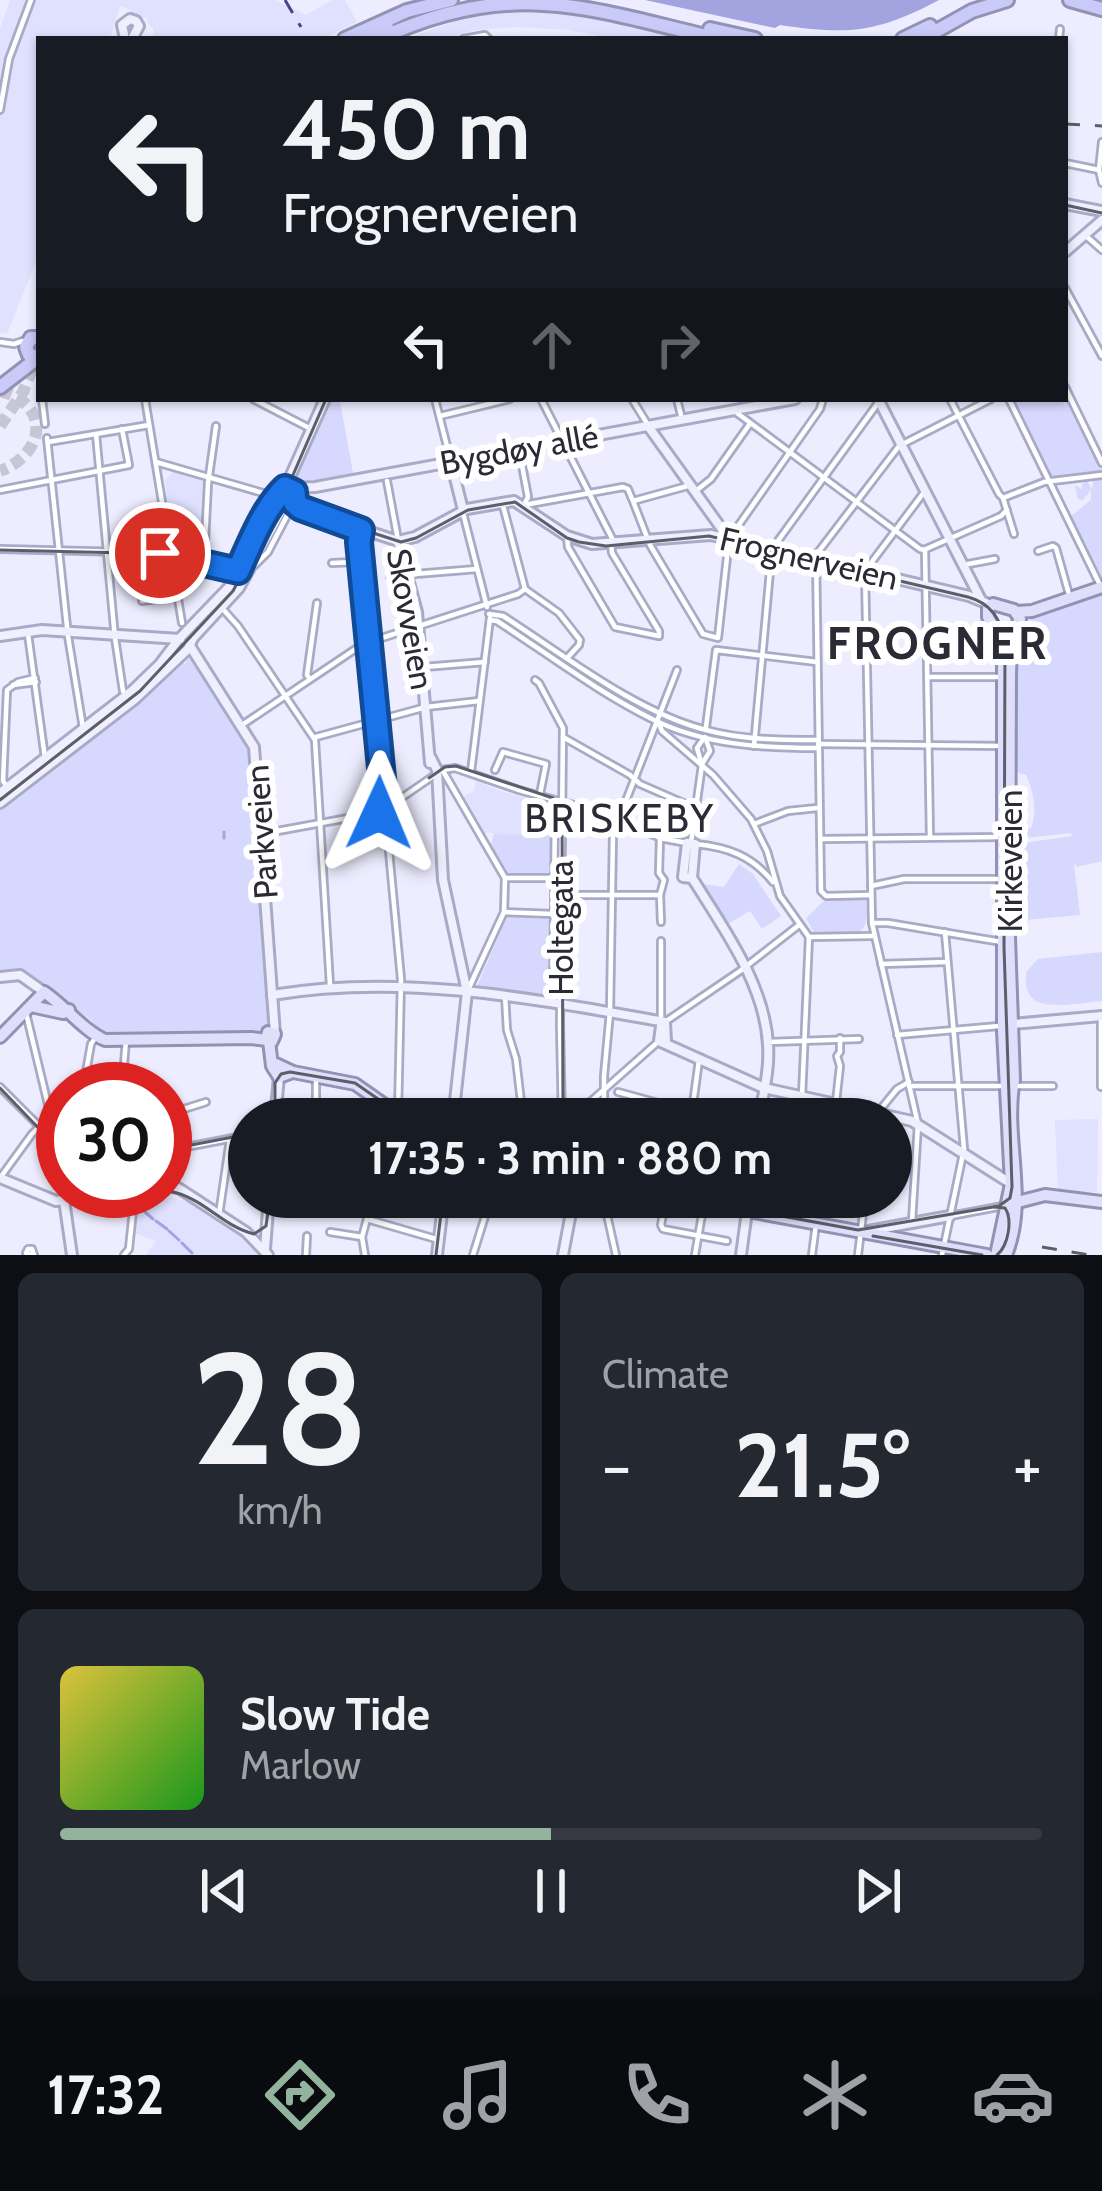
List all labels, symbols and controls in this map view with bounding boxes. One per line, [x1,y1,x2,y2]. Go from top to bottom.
text: 450 m [282,78,530,180]
icon: left [84,84,240,240]
text: Frognerveien [282,180,579,246]
icon: left [393,312,459,378]
icon: ahead [519,312,585,378]
icon: right [645,312,711,378]
street label: Bygdøy allé [437,415,601,483]
pin [109,502,211,604]
street label: Frognerveien [716,518,902,598]
icon: arrive [127,520,193,586]
street label: Skovveien [379,545,443,693]
district label: FROGNER [827,616,1049,670]
position arrow [316,750,442,876]
street label: Parkveien [236,763,286,901]
street label: Kirkeveien [990,790,1030,932]
district label: BRISKEBY [524,794,716,842]
street label: Holtegata [541,860,581,996]
speed limit sign: 30 [36,1062,192,1218]
text: 17:35 · 3 min · 880 m [368,1131,772,1185]
text: 28 [192,1313,368,1503]
text: Climate [602,1350,729,1398]
text: 21.5° [734,1410,910,1520]
text: − [602,1425,631,1506]
text: + [1013,1425,1042,1506]
text: km/h [237,1486,323,1534]
text: Slow Tide [240,1687,430,1741]
text: Marlow [240,1741,361,1789]
icon: previous [191,1858,257,1924]
icon: pause [518,1858,584,1924]
icon: next [845,1858,911,1924]
icon: directions [258,2053,342,2137]
icon: music [436,2053,520,2137]
icon: phone [615,2053,699,2137]
icon: climate [793,2053,877,2137]
icon: car [971,2053,1055,2137]
text: 17:32 [47,2062,164,2128]

